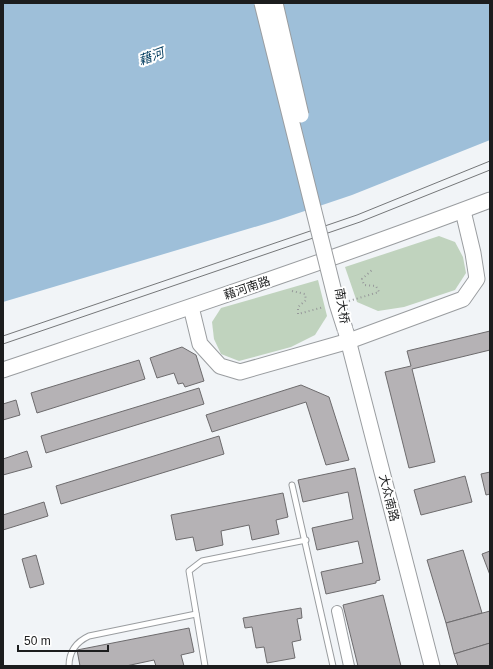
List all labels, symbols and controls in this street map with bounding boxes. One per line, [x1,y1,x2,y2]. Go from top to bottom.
water label: 藉河 [136,44,169,68]
street label: 藉河南路 [222,274,272,302]
street label: 南大桥 [332,287,352,325]
street label: 大众南路 [376,473,402,523]
scale bar [18,627,108,653]
text: 50 m [24,634,51,648]

